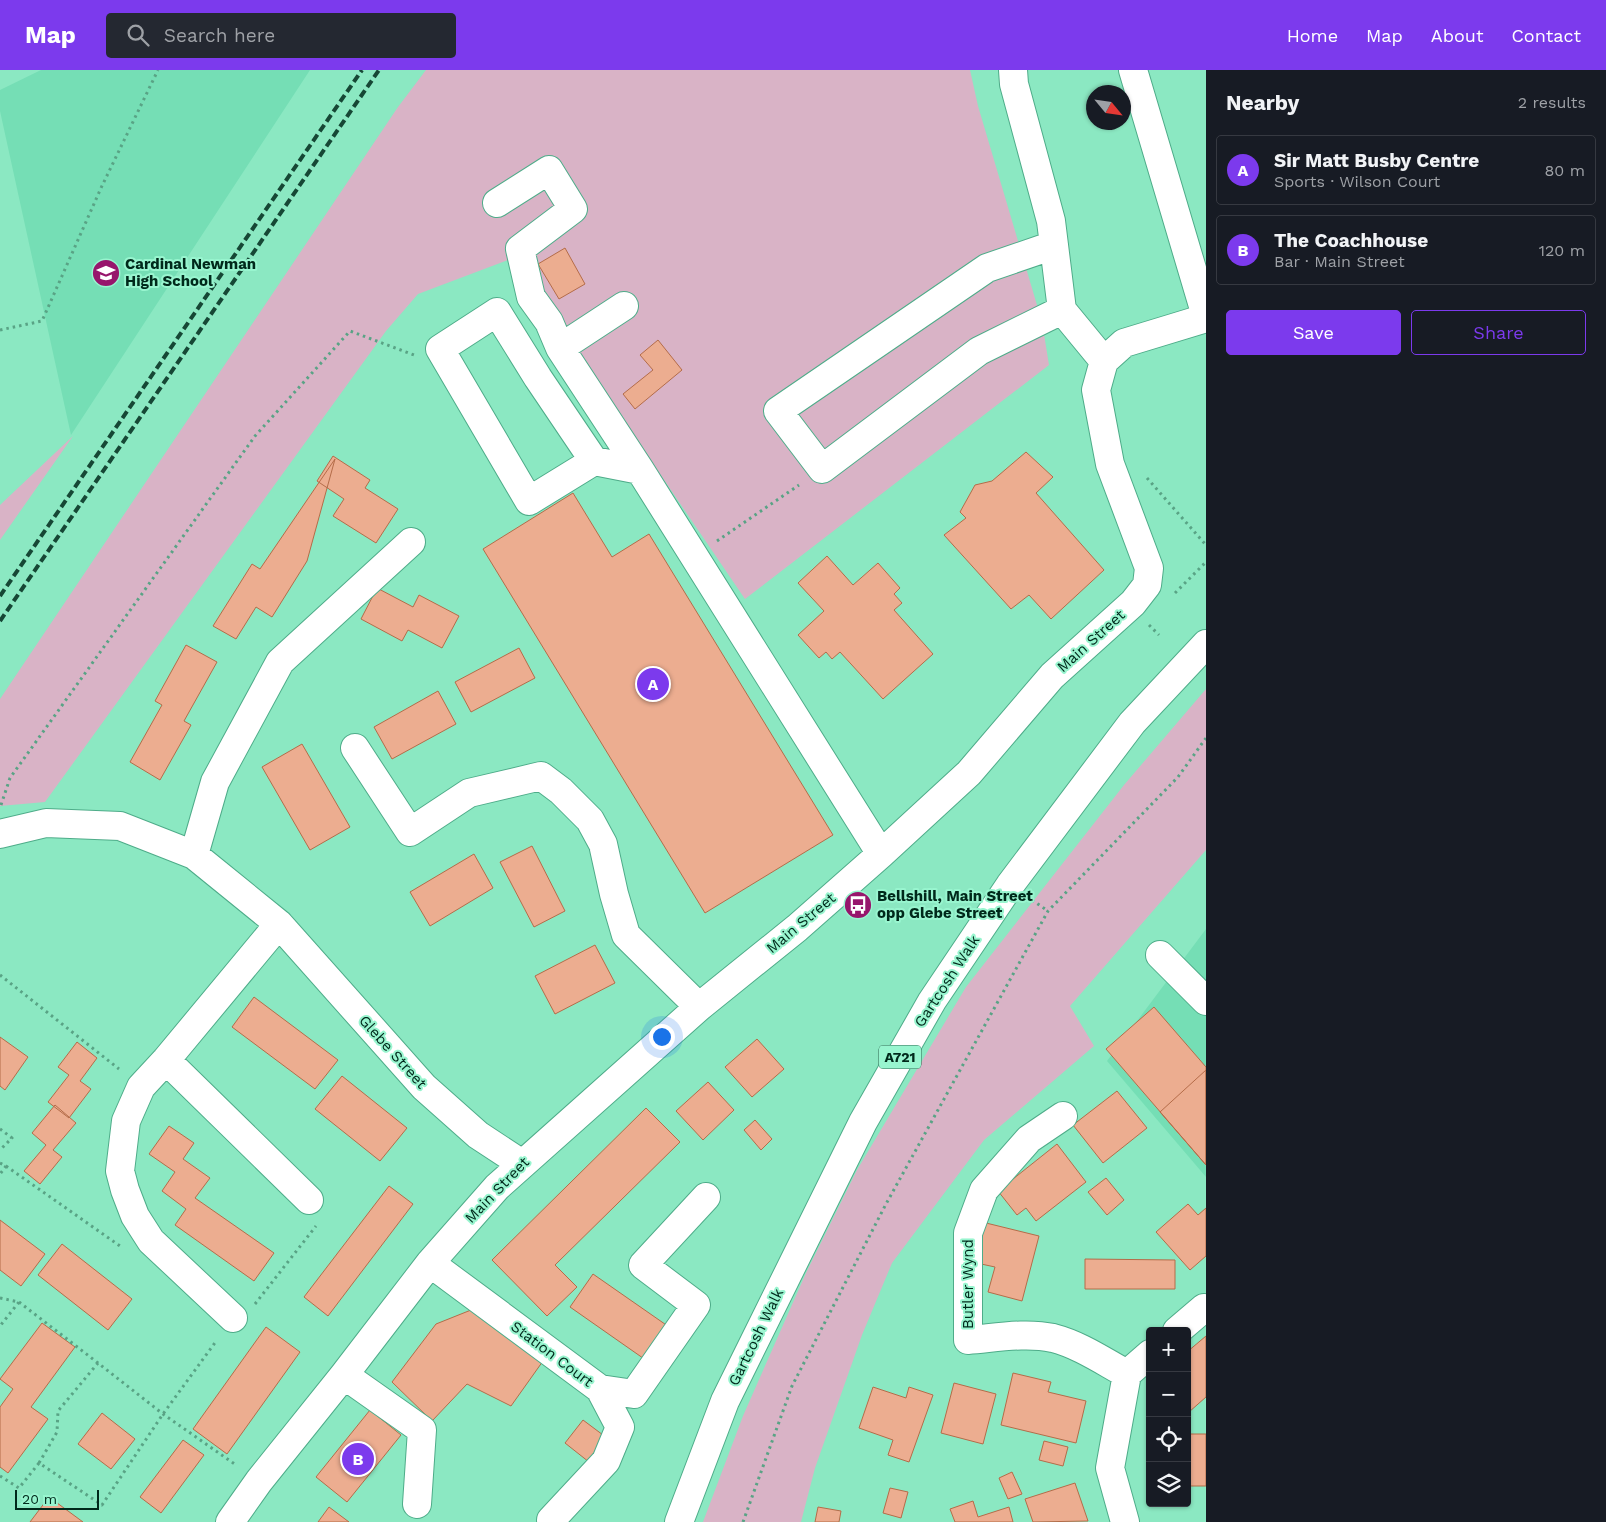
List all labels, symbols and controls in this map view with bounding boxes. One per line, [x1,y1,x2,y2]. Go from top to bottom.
search box [106,13,456,58]
text: Map [25,21,76,49]
icon: search [124,21,152,49]
text: Search here [164,24,275,47]
text: Home [1287,25,1338,46]
text: Map [1366,25,1403,46]
text: About [1431,25,1483,46]
text: Contact [1511,25,1581,46]
north arrow [1086,85,1131,130]
text: Nearby [1226,90,1299,115]
text: 2 results [1518,93,1586,112]
text: Sir Matt Busby Centre [1274,149,1479,172]
text: A [1238,161,1248,180]
text: 80 m [1544,161,1585,180]
text: Sports · Wilson Court [1274,172,1440,191]
text: The Coachhouse [1274,229,1428,252]
text: B [1238,241,1248,260]
text: 120 m [1539,241,1585,260]
text: Bar · Main Street [1274,252,1405,271]
place label: Cardinal Newman High School [125,255,256,290]
school or university icon: Cardinal Newman High School [91,258,121,288]
button: Save [1226,310,1401,355]
button: Share [1411,310,1586,355]
street label: Main Street [1053,605,1129,676]
pin: A [637,665,669,703]
place label: Bellshill, Main Street opp Glebe Street [877,887,1033,922]
street label: Main Street [763,888,840,957]
bus stop icon: Bellshill, Main Street opp Glebe Street [843,890,873,920]
street label: Gartcosh Walk [911,931,984,1030]
street label: Glebe Street [355,1012,431,1093]
your location [649,1024,675,1050]
road number: A721 [879,1046,921,1069]
street label: Main Street [461,1153,533,1227]
street label: Butler Wynd [959,1239,977,1329]
street label: Gartcosh Walk [725,1285,788,1389]
street label: Station Court [507,1317,597,1391]
map controls [1146,1327,1191,1507]
button: + [1146,1327,1191,1372]
button: − [1146,1372,1191,1417]
button: locate [1146,1417,1191,1462]
pin: B [342,1440,374,1478]
button: layers [1146,1462,1191,1507]
scale bar [15,1487,99,1510]
text: 20 m [22,1491,57,1507]

